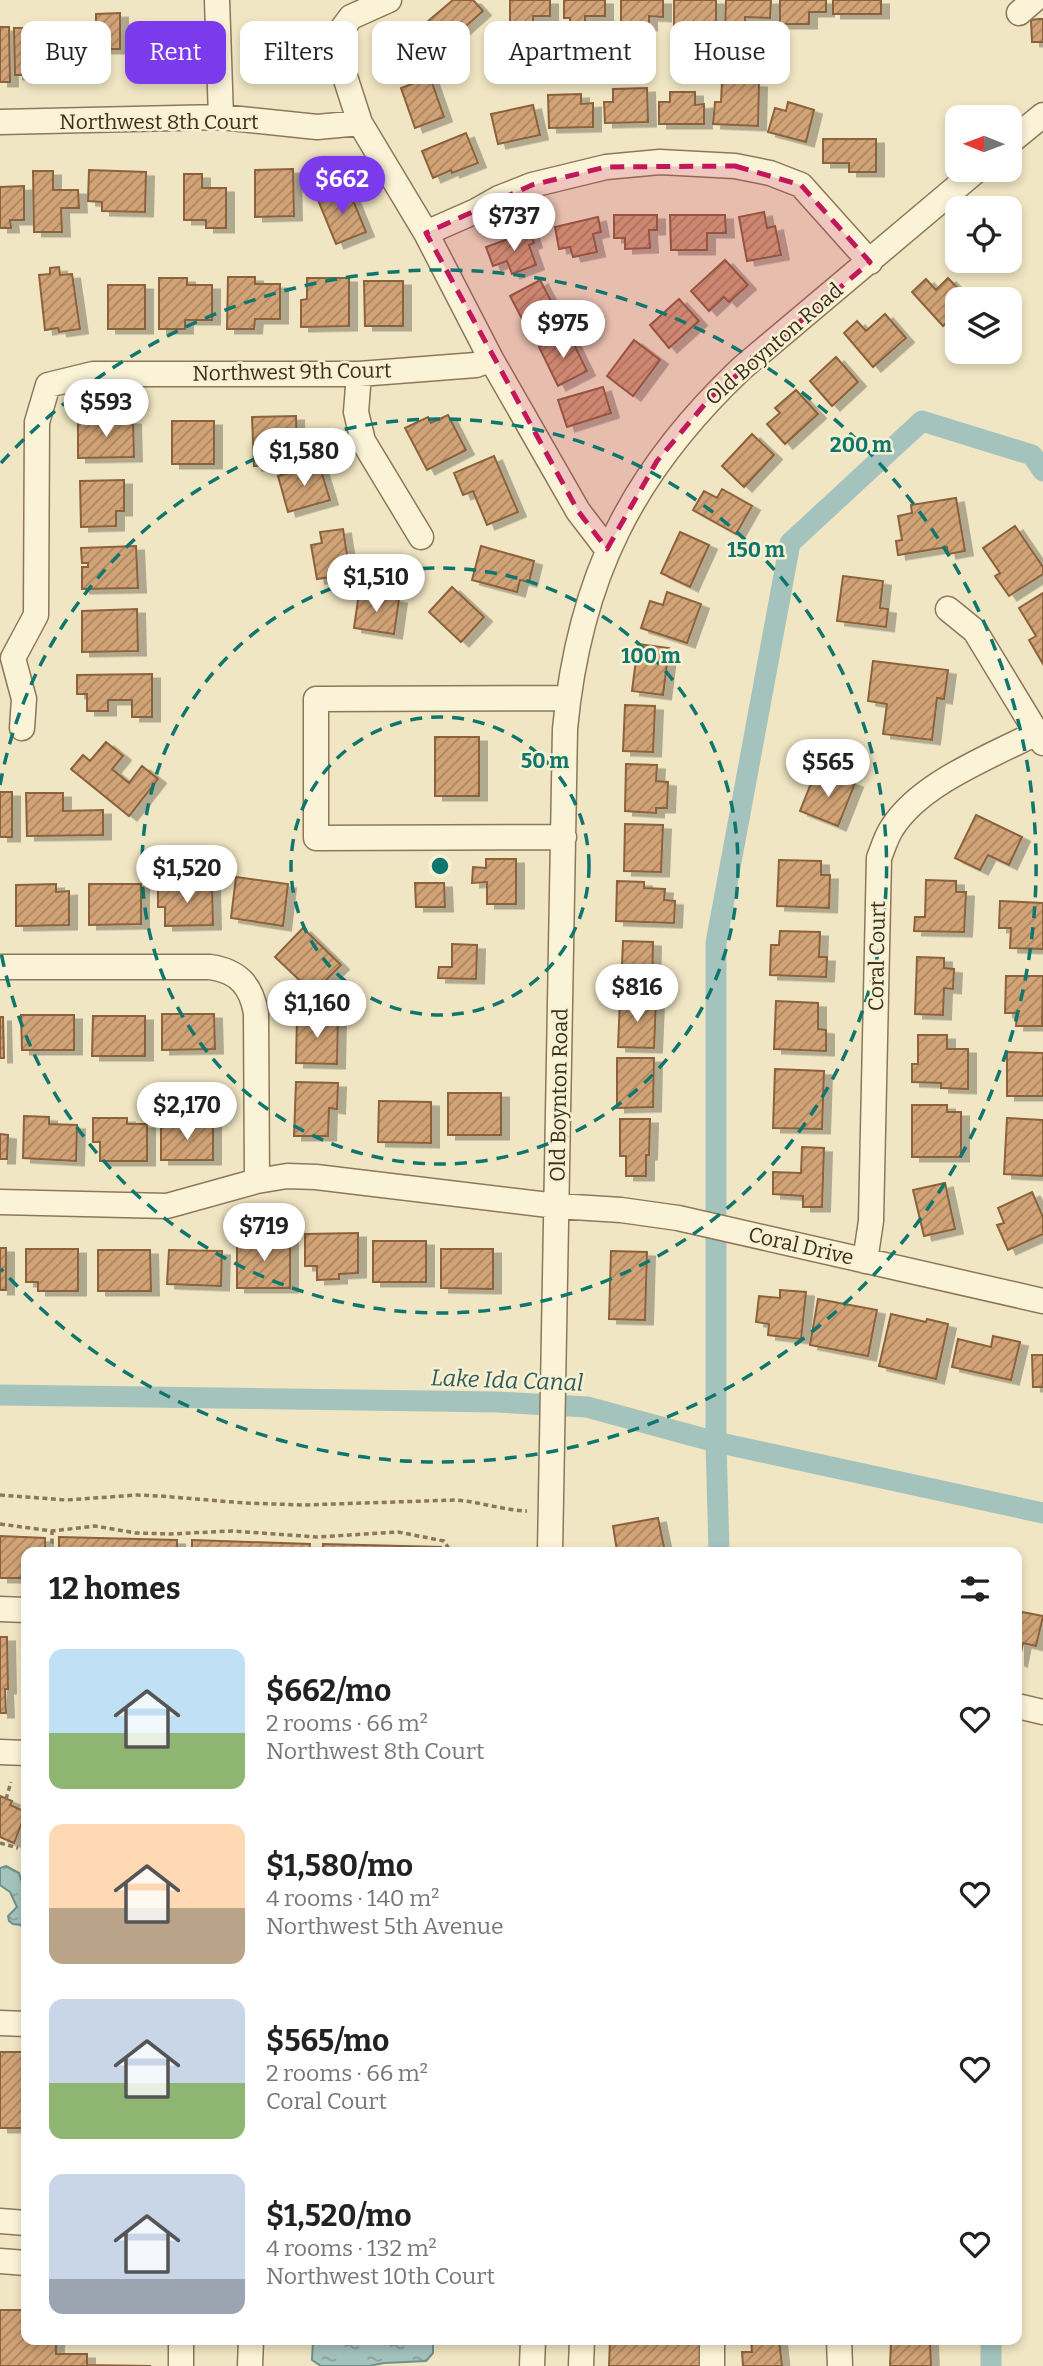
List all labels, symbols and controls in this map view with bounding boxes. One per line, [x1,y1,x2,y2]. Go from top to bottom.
chip: Buy [21,21,111,84]
chip: Rent [125,21,226,84]
chip: Filters [240,21,358,84]
chip: New [372,21,470,84]
chip: Apartment [484,21,656,84]
chip: House [670,21,790,84]
north arrow [945,105,1022,182]
map controls [945,105,1022,364]
street label: Northwest 8th Court [59,109,259,135]
pin: $662 [301,156,383,216]
text: $662 [315,165,369,193]
pin: $737 [473,194,555,253]
button: locate [945,196,1022,273]
text: $737 [488,202,540,230]
street label: Old Boynton Road [700,277,848,411]
button: layers [945,287,1022,364]
pin: $975 [522,300,604,360]
text: $975 [537,309,589,337]
street label: Northwest 9th Court [192,357,392,387]
pin: $593 [65,380,147,439]
text: $593 [80,388,132,416]
pin: $1,580 [247,428,361,488]
text: 200 m [830,432,892,458]
text: $1,580 [269,437,339,465]
text: 150 m [727,537,785,563]
pin: $1,510 [319,554,433,614]
text: $1,510 [343,563,409,591]
text: 100 m [621,643,681,669]
pin: $565 [787,740,869,799]
text: 50 m [521,748,569,774]
text: $565 [802,748,854,776]
pin: $1,520 [130,846,244,905]
text: $1,520 [152,854,222,882]
centre of rings [428,854,452,878]
street label: Coral Court [863,900,891,1011]
pin: $816 [596,964,678,1024]
text: $816 [611,973,663,1001]
pin: $1,160 [260,981,374,1040]
text: $1,160 [283,989,351,1017]
street label: Old Boynton Road [544,1008,574,1182]
pin: $2,170 [130,1082,244,1142]
text: $2,170 [153,1091,221,1119]
pin: $719 [223,1204,305,1263]
text: $719 [239,1212,289,1240]
street label: Coral Drive [746,1221,856,1271]
water label: Lake Ida Canal [430,1363,584,1397]
icon: filters [956,1570,994,1608]
text: 12 homes [49,1571,180,1607]
text: $662/mo [266,1673,391,1709]
icon: home [105,1677,189,1761]
icon: heart [956,1700,994,1738]
text: 2 rooms · 66 m² [266,1709,428,1737]
text: Northwest 8th Court [266,1737,484,1765]
text: $1,580/mo [266,1848,413,1884]
icon: home [105,1852,189,1936]
icon: heart [956,1875,994,1913]
text: 4 rooms · 140 m² [266,1884,439,1912]
text: Northwest 5th Avenue [266,1912,504,1940]
text: $565/mo [266,2023,389,2059]
icon: home [105,2027,189,2111]
icon: heart [956,2050,994,2088]
text: 2 rooms · 66 m² [266,2059,428,2087]
text: Coral Court [266,2087,387,2115]
text: $1,520/mo [266,2198,412,2234]
icon: home [105,2202,189,2286]
icon: heart [956,2225,994,2263]
text: 4 rooms · 132 m² [266,2234,437,2262]
text: Northwest 10th Court [266,2262,495,2290]

